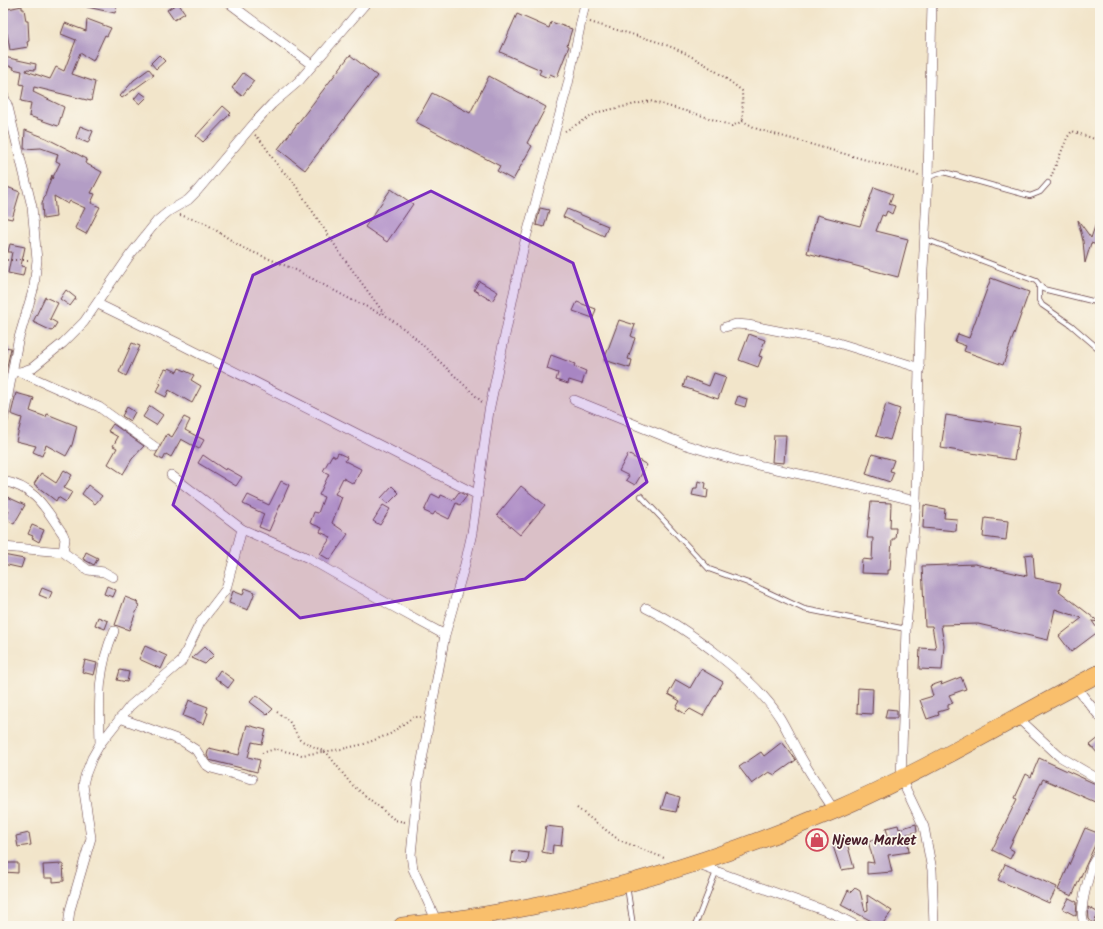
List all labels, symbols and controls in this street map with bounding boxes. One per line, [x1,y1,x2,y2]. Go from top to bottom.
shop icon: Njewa Market [804,827,830,853]
place label: Njewa Market [832,830,917,852]

